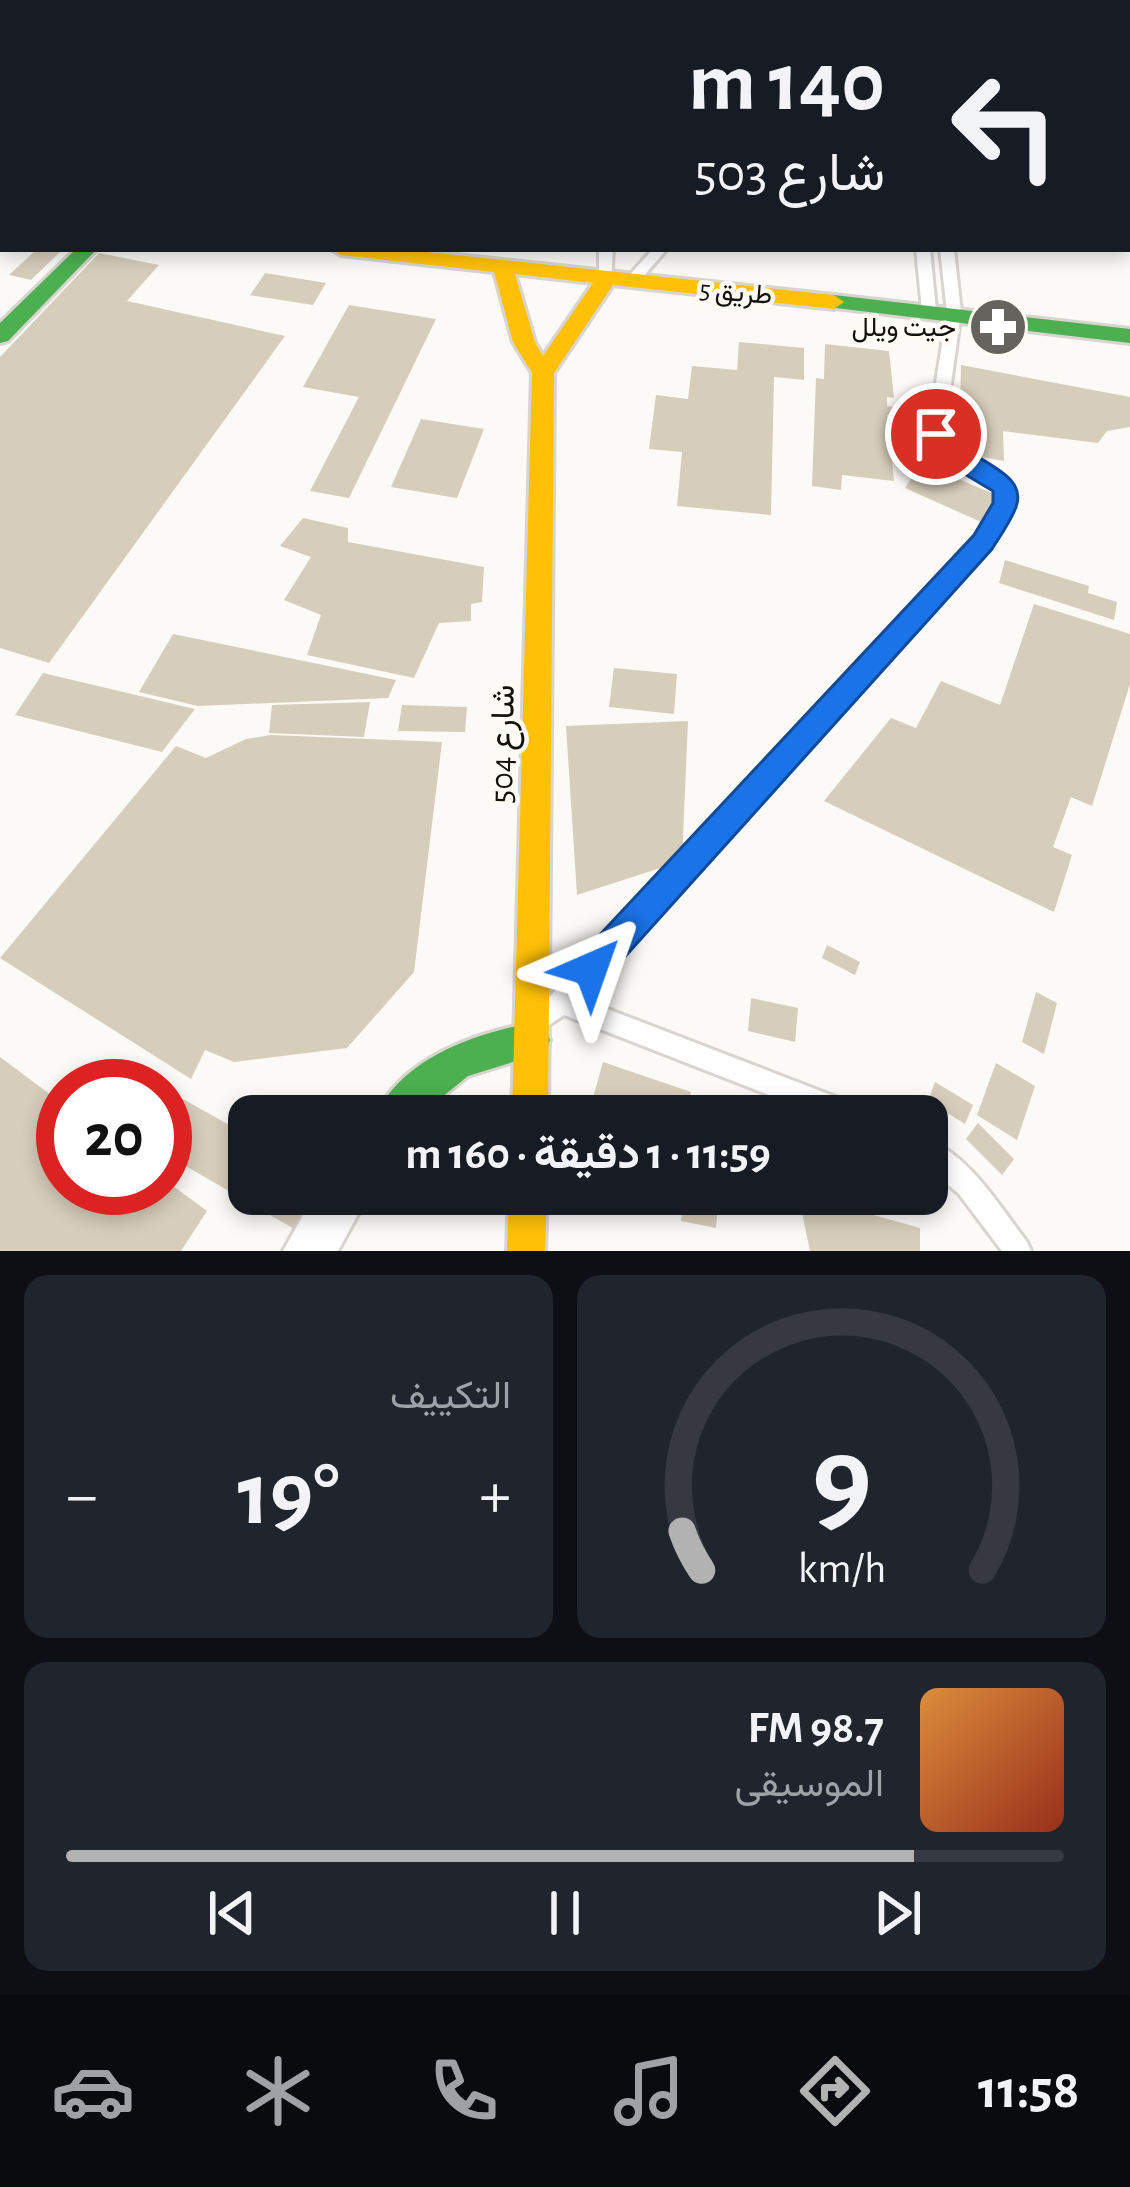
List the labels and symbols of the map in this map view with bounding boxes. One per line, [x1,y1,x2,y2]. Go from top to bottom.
street label: طريق 5 [698,276,773,312]
pharmacy icon: جيت ويلل [967,296,1029,358]
place label: جيت ويلل [851,314,956,344]
pin [885,383,987,485]
street label: شارع 504 [486,684,525,804]
position arrow [528,906,654,1032]
speed limit sign: 20 [36,1059,192,1215]

